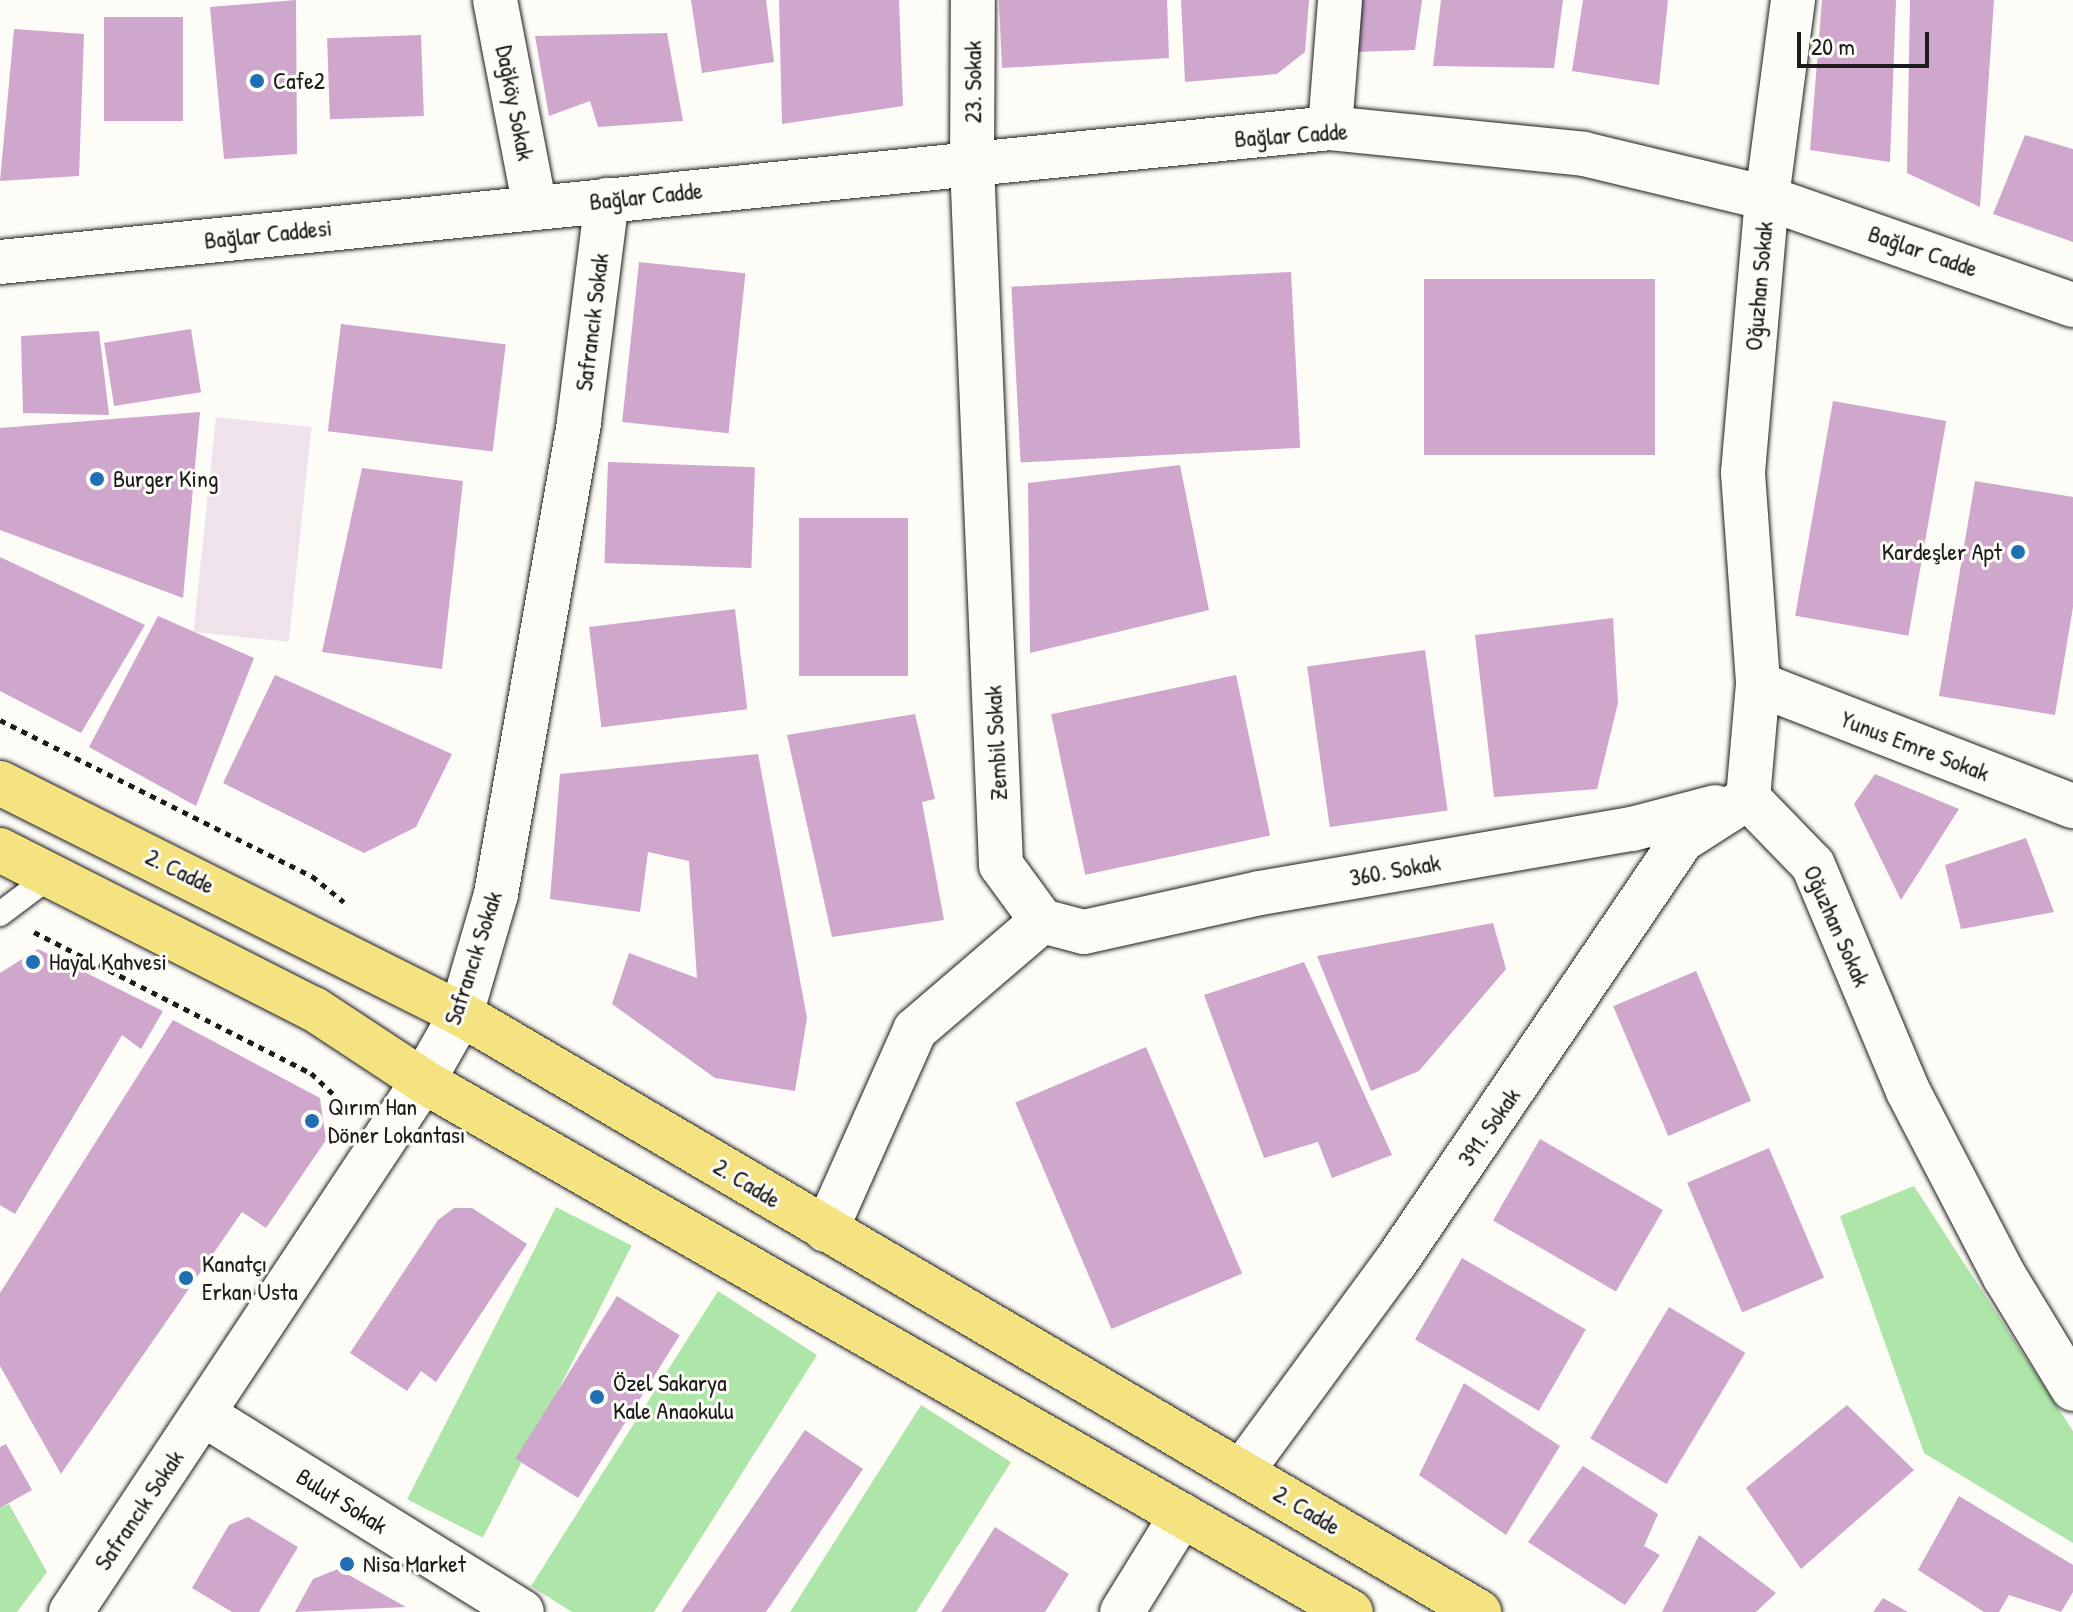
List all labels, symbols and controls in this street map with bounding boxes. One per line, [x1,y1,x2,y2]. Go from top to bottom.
scale bar [1801,16,1933,66]
text: 20 m [1811,30,1855,62]
street label: 23. Sokak [959,41,987,123]
street label: Dağköy Sokak [490,43,540,163]
place label: Cafe2 [273,67,325,95]
marker: Cafe2 [248,72,266,90]
street label: Bağlar Cadde [1233,117,1349,153]
street label: Bağlar Cadde [588,176,704,216]
street label: Bağlar Caddesi [203,213,333,255]
street label: Bağlar Cadde [1865,219,1981,283]
street label: Oğuzhan Sokak [1739,220,1779,352]
street label: Safrancık Sokak [569,251,615,393]
place label: Burger King [113,465,218,493]
marker: Burger King [88,470,106,488]
place label: Kardeşler Apt [1882,538,2002,566]
marker: Kardeşler Apt [2009,543,2027,561]
street label: Zembil Sokak [979,685,1013,801]
street label: Yunus Emre Sokak [1837,704,1993,788]
street label: 2. Cadde [141,842,219,900]
street label: 360. Sokak [1347,848,1443,892]
street label: Oğuzhan Sokak [1797,861,1877,991]
street label: Safrancık Sokak [438,888,508,1028]
place label: Hayal Kahvesi [49,948,167,976]
marker: Hayal Kahvesi [24,953,42,971]
street label: 391. Sokak [1452,1082,1526,1172]
place label: Qırım Han Döner Lokantası [328,1093,465,1149]
marker: Qırım Han Döner Lokantası [303,1112,321,1130]
street label: 2. Cadde [708,1152,786,1214]
place label: Kanatçı Erkan Usta [202,1250,298,1306]
marker: Kanatçı Erkan Usta [177,1269,195,1287]
place label: Özel Sakarya Kale Anaokulu [613,1369,734,1425]
marker: Özel Sakarya Kale Anaokulu [588,1388,606,1406]
street label: Safrancık Sokak [88,1444,190,1576]
street label: Bulut Sokak [291,1462,393,1540]
street label: 2. Cadde [1268,1479,1346,1541]
place label: Nisa Market [363,1550,466,1578]
marker: Nisa Market [338,1555,356,1573]

